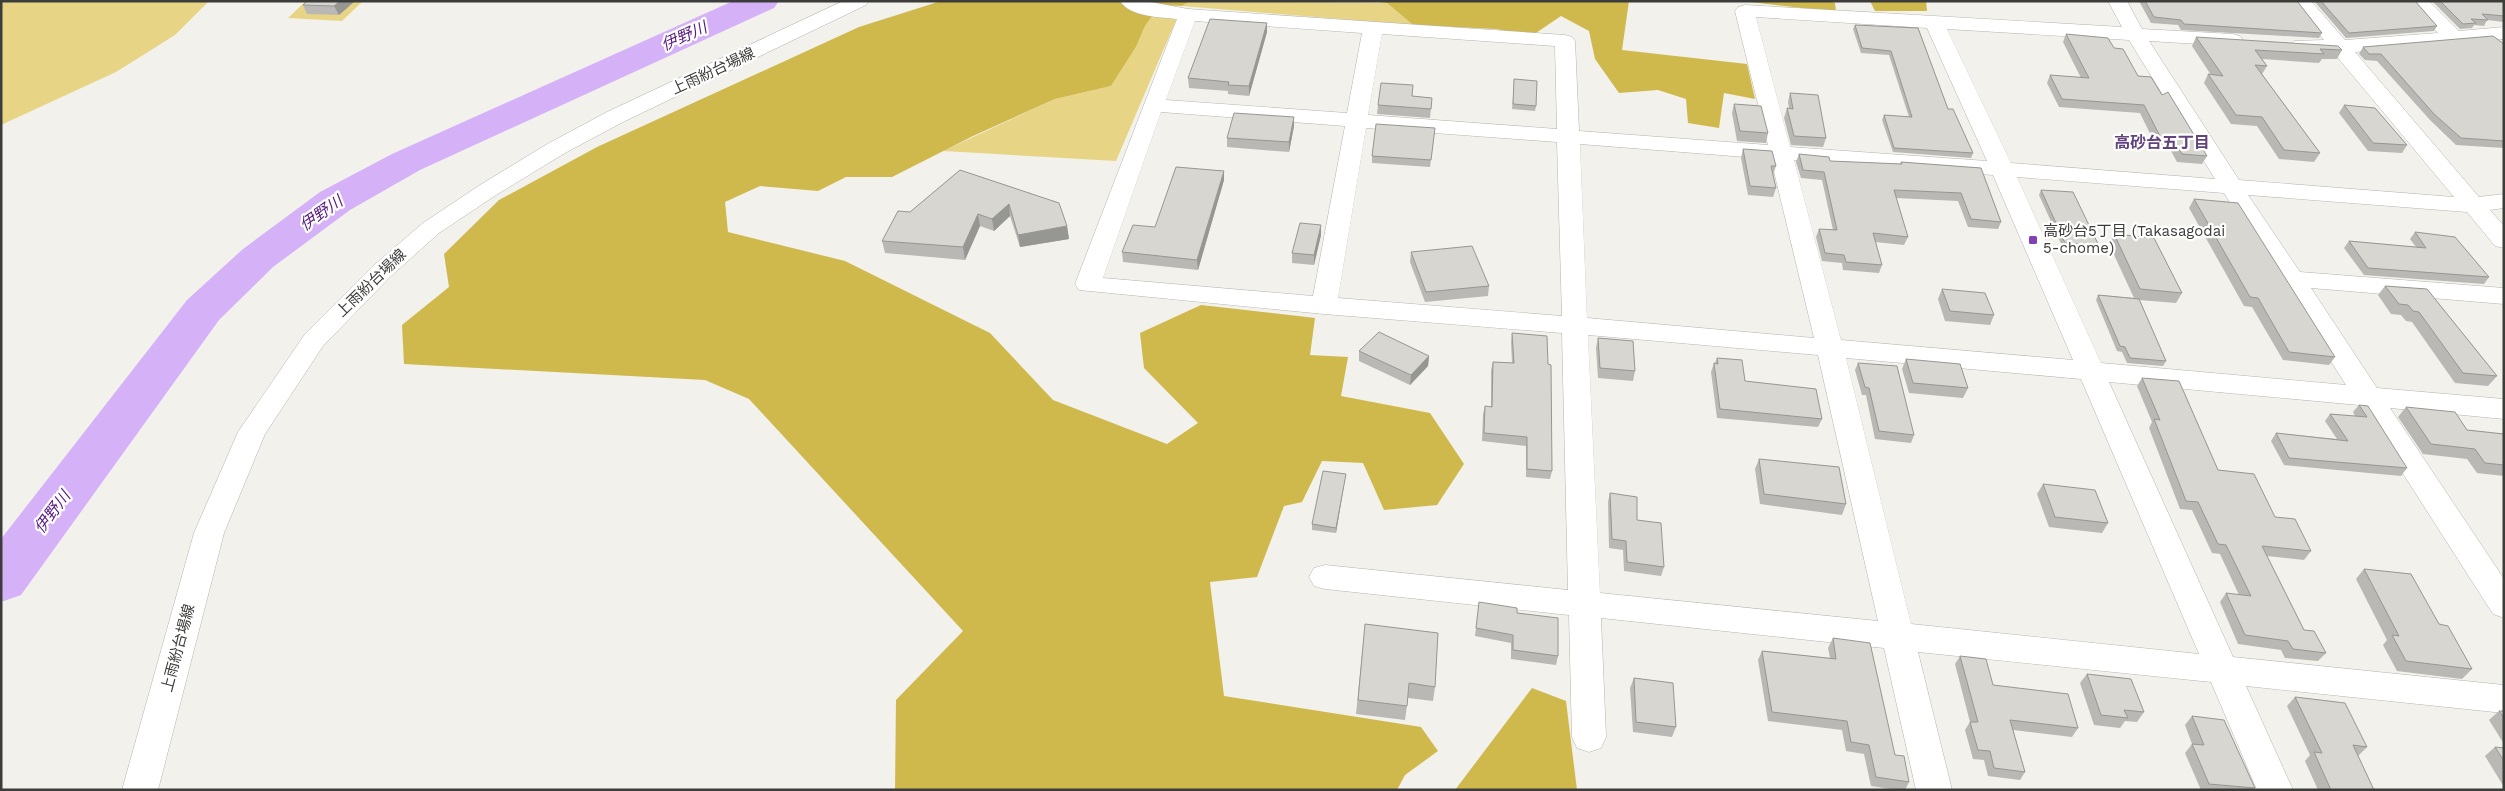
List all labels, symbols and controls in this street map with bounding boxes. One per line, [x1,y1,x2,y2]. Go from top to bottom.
water label: 伊野川 [658,17,712,54]
street label: 上雨紛台場線 [668,44,758,98]
district label: 高砂台五丁目 [2114,133,2210,152]
water label: 伊野川 [296,190,348,235]
place label: 高砂台5丁目 (Takasagodai 5-chome) [2043,222,2225,257]
marker: 高砂台5丁目 (Takasagodai 5-chome) [2027,234,2039,246]
street label: 上雨紛台場線 [332,245,410,321]
water label: 伊野川 [30,486,75,537]
street label: 上雨紛台場線 [158,602,198,694]

